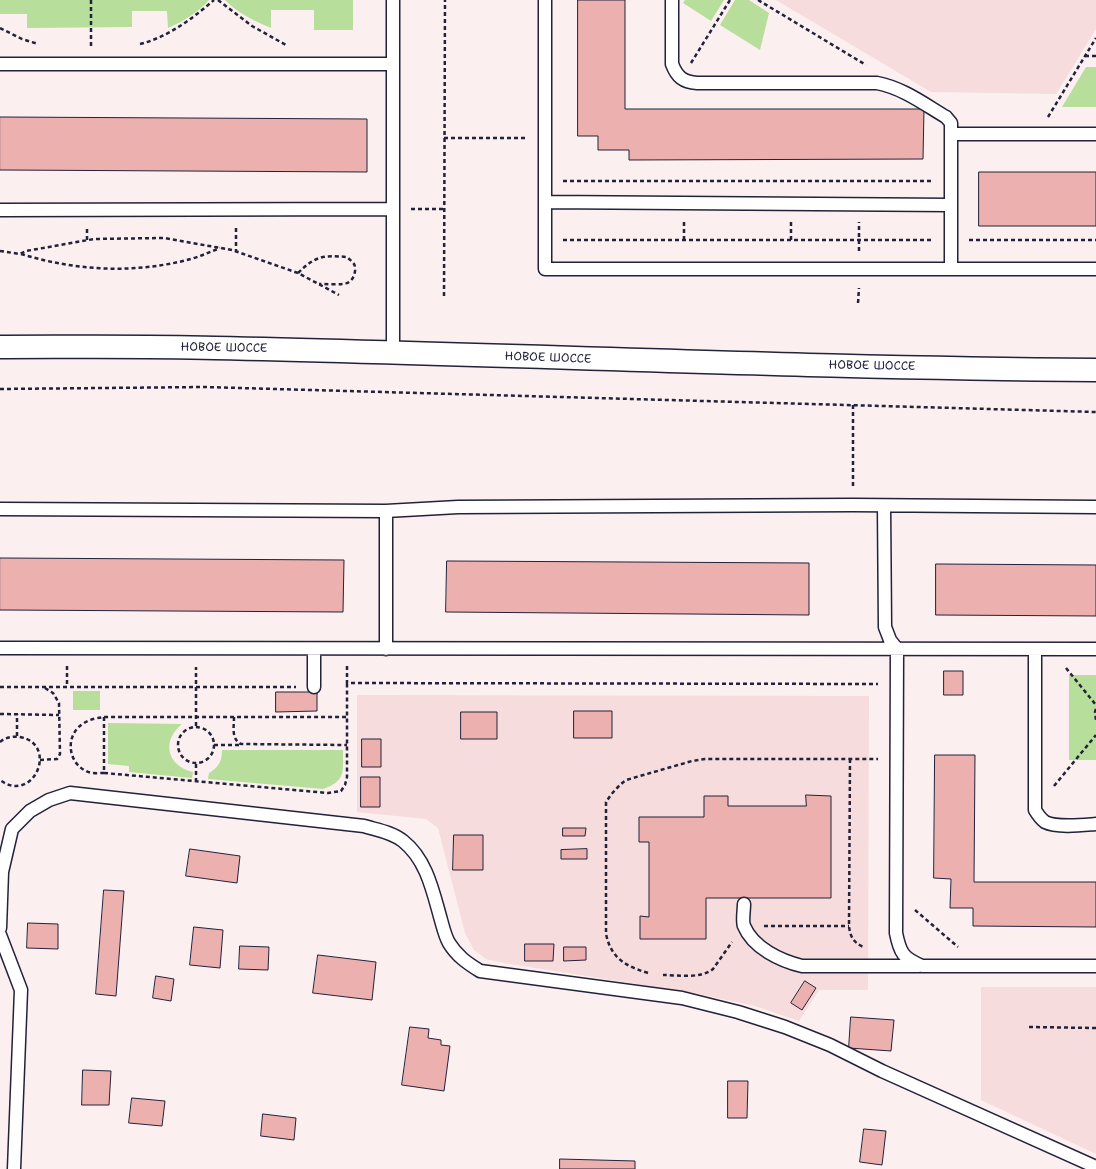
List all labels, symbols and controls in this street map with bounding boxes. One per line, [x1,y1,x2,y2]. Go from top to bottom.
street label: НОВОЕ ШОССЕ [181,340,267,356]
street label: НОВОЕ ШОССЕ [504,349,592,367]
street label: НОВОЕ ШОССЕ [829,358,915,374]

